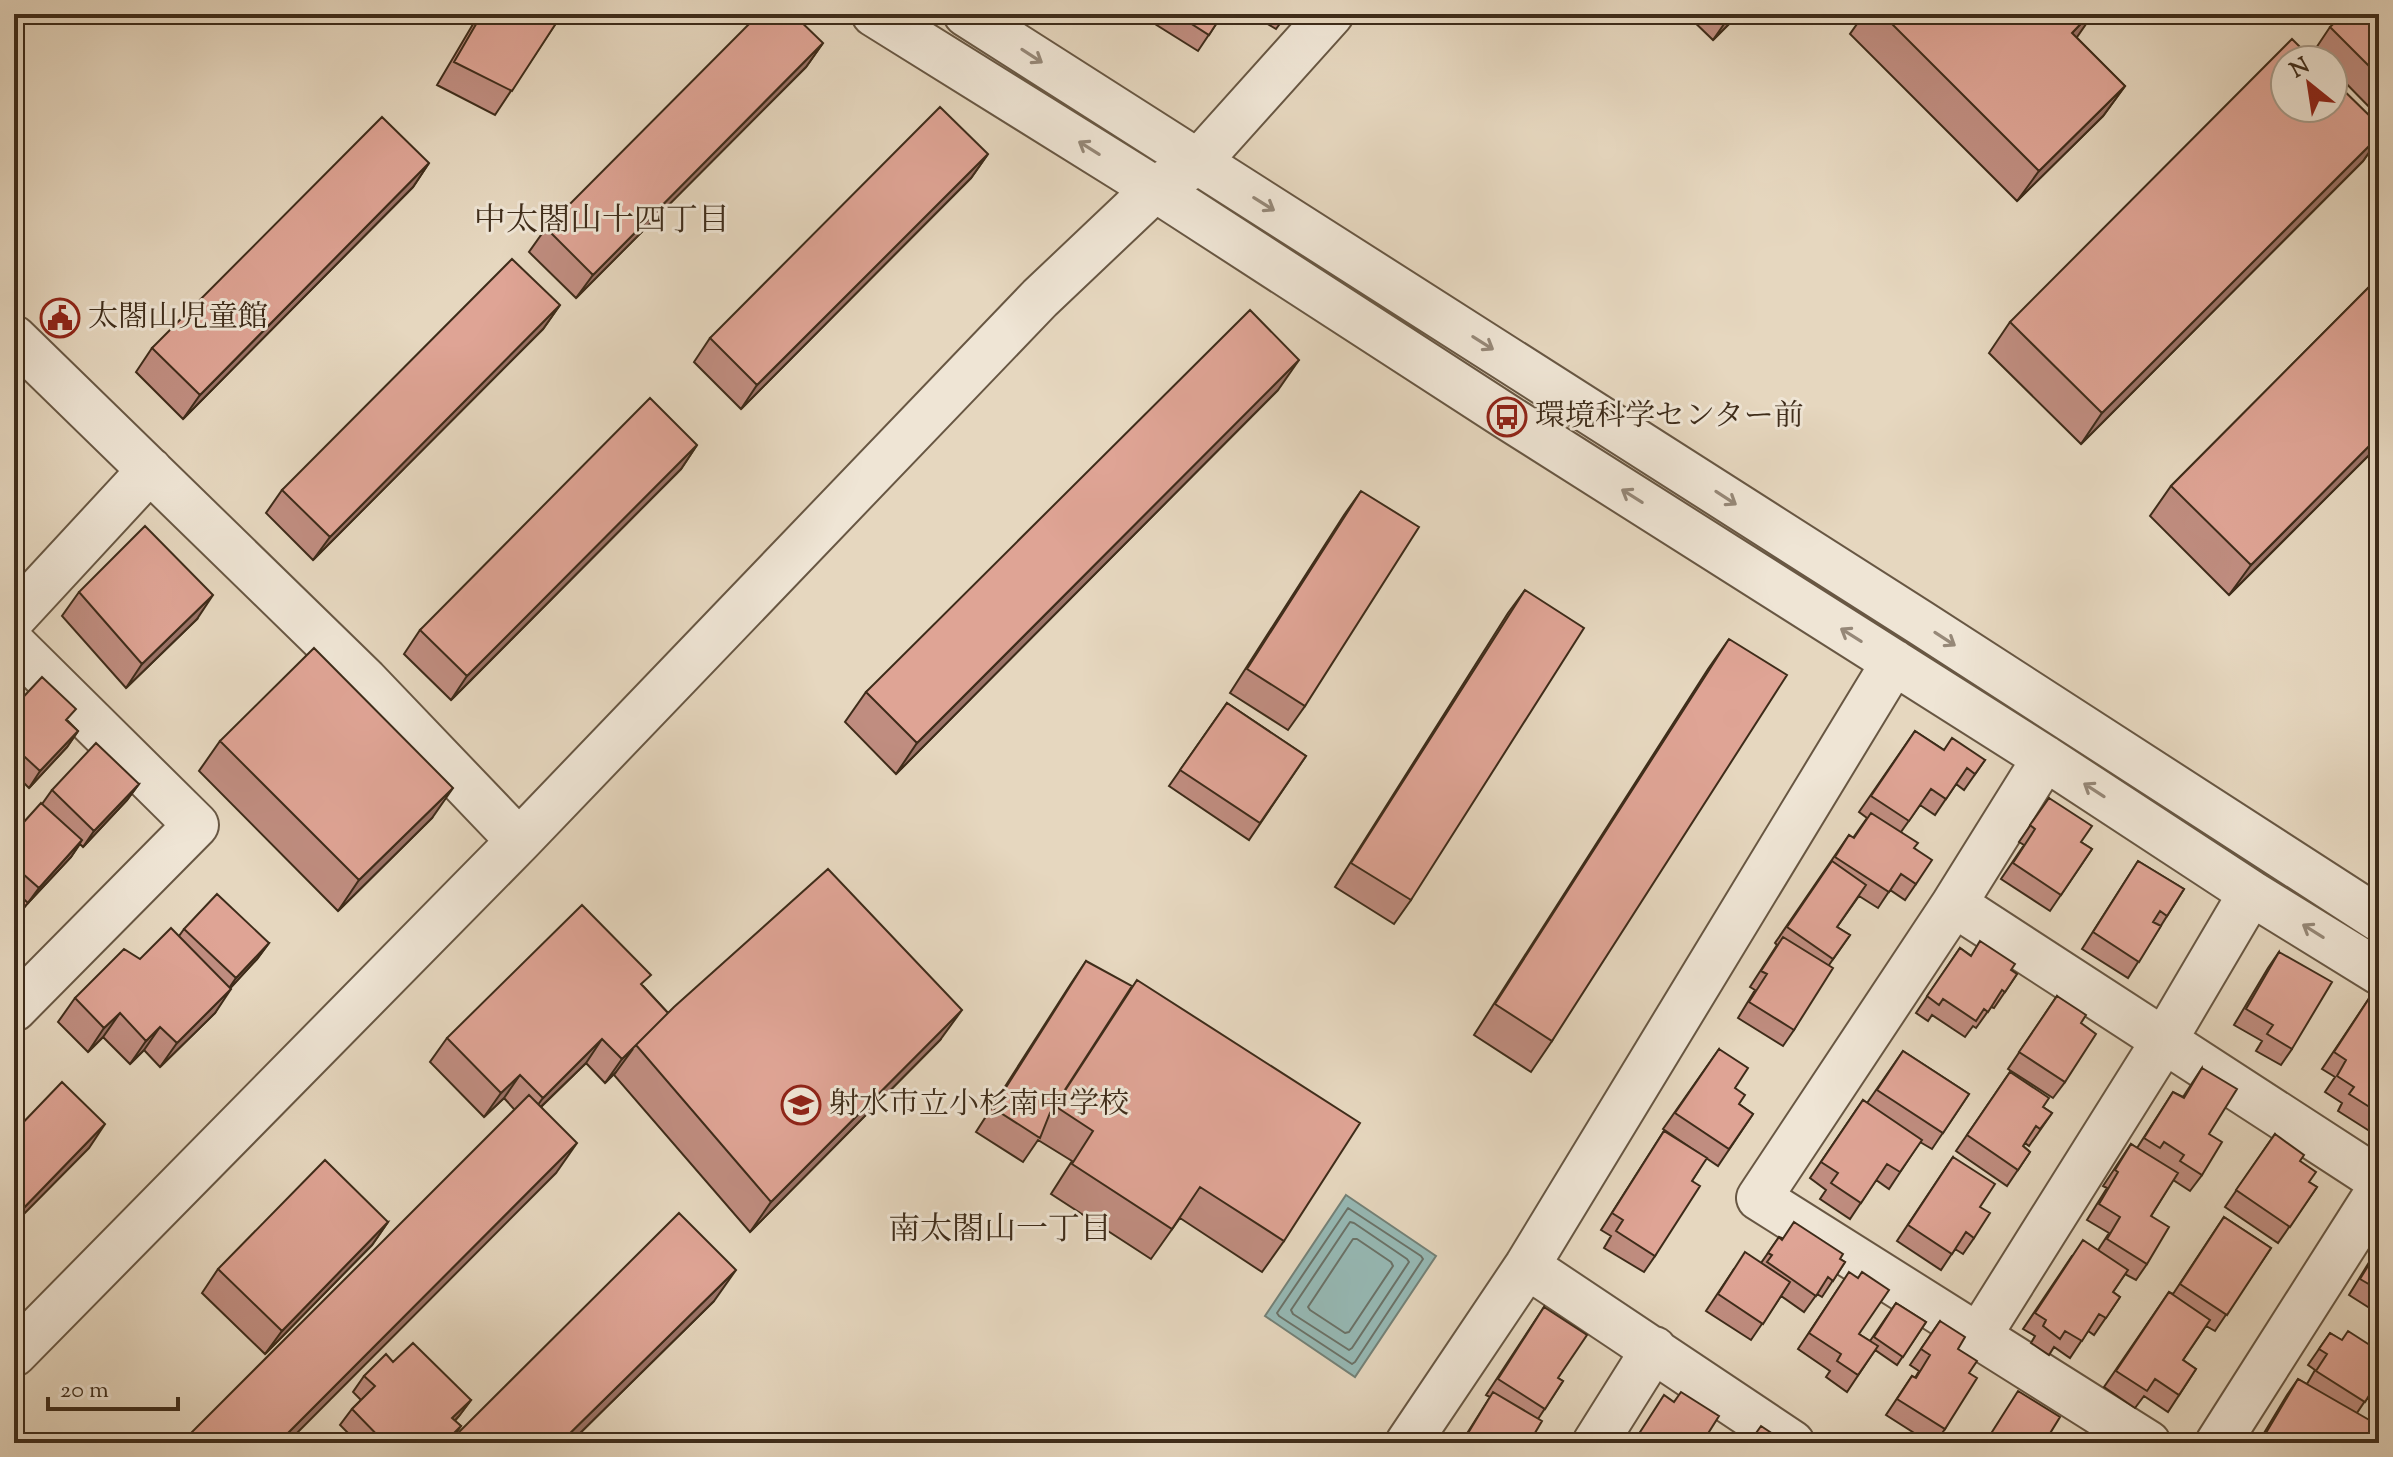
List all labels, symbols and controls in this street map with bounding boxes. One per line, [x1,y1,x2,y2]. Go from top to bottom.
north arrow [2269,44,2349,124]
one-way arrow [1020,48,1043,64]
text: N [2285,51,2316,88]
one-way arrow [1078,139,1100,156]
one-way arrow [1252,196,1274,212]
district label: 中太閤山十四丁目 [474,199,730,245]
public building icon: 太閤山児童館 [39,297,81,339]
place label: 太閤山児童館 [88,297,268,340]
one-way arrow [1471,336,1494,352]
bus stop icon: 環境科学センター前 [1486,396,1528,438]
place label: 環境科学センター前 [1535,396,1804,439]
one-way arrow [1621,487,1643,504]
one-way arrow [1714,491,1737,507]
one-way arrow [1840,627,1863,643]
one-way arrow [1933,630,1955,647]
one-way arrow [2083,782,2106,798]
one-way arrow [2302,922,2324,939]
school or university icon: 射水市立小杉南中学校 [780,1084,822,1126]
place label: 射水市立小杉南中学校 [829,1084,1129,1127]
district label: 南太閤山一丁目 [888,1208,1112,1254]
scale bar [48,1361,178,1411]
text: 20 m [60,1374,109,1408]

